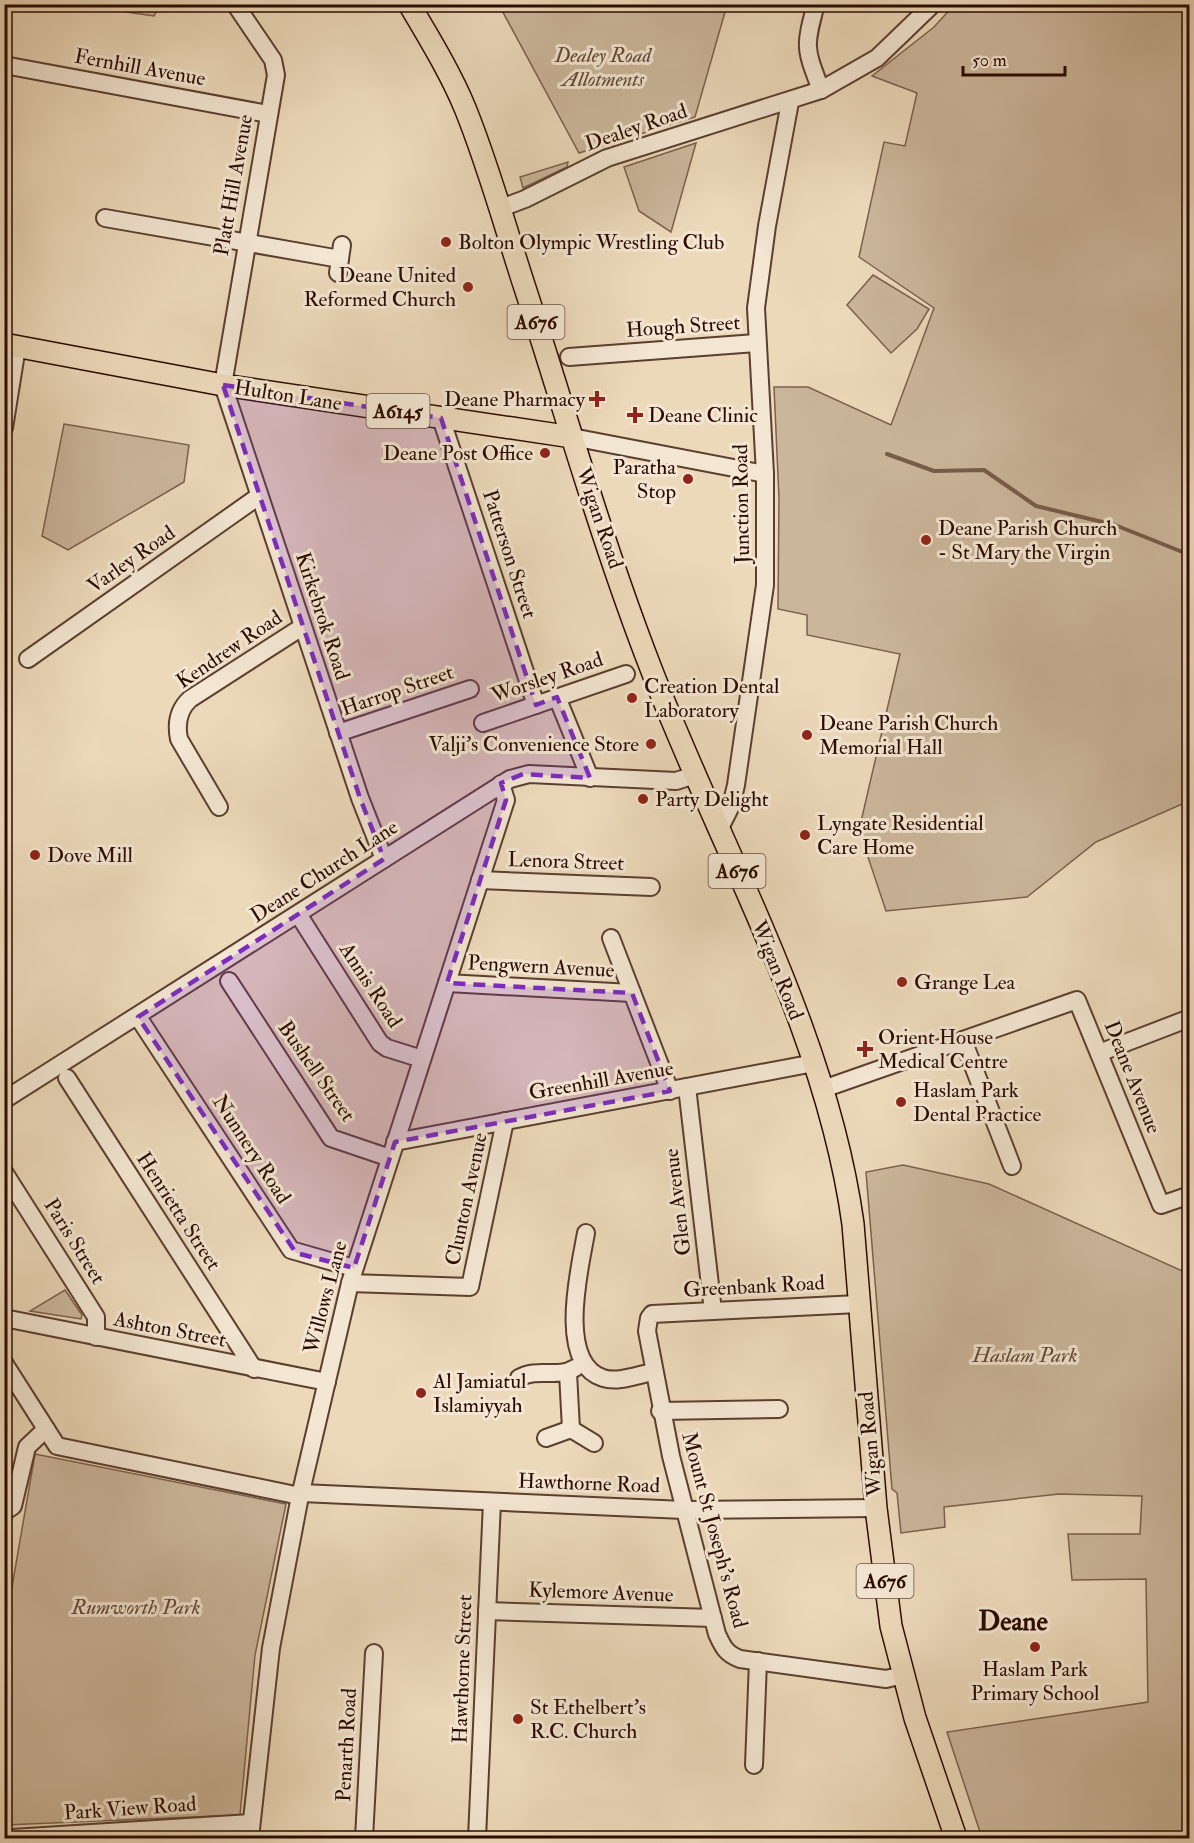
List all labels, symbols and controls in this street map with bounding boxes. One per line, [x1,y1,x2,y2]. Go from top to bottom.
scale bar [963,39,1065,77]
park label: Dealey Road Allotments [554,42,652,93]
street label: Fernhill Avenue [72,43,208,92]
text: 50 m [972,49,1007,72]
street label: Dealey Road [582,97,691,158]
street label: Platt Hill Avenue [208,112,259,258]
place label: Bolton Olympic Wrestling Club [458,229,724,256]
marker: Bolton Olympic Wrestling Club [439,235,453,249]
place label: Deane United Reformed Church [304,262,457,313]
marker: Deane United Reformed Church [461,280,475,294]
road number: A676 [508,305,564,339]
street label: Hough Street [625,309,741,344]
street label: Hulton Lane [232,374,344,417]
place label: Deane Pharmacy [444,386,586,413]
marker: Deane Pharmacy [590,392,604,406]
road number: A6145 [366,394,430,428]
place label: Deane Clinic [648,402,758,429]
marker: Deane Clinic [626,406,644,424]
place label: Deane Post Office [383,440,533,467]
street label: Junction Road [727,443,756,565]
marker: Deane Post Office [538,446,552,460]
place label: Paratha Stop [613,454,676,505]
street label: Wigan Road [569,463,630,573]
marker: Paratha Stop [681,472,695,486]
street label: Patterson Street [476,486,543,622]
place label: Deane Parish Church - St Mary the Virgin [938,515,1117,566]
street label: Varley Road [82,519,181,599]
marker: Deane Parish Church - St Mary the Virgin [919,533,933,547]
street label: Kirkebrok Road [289,549,356,684]
street label: Kendrew Road [171,604,288,695]
street label: Worsley Road [487,646,607,709]
street label: Harrop Street [337,659,457,722]
place label: Creation Dental Laboratory [644,673,780,724]
marker: Creation Dental Laboratory [625,691,639,705]
place label: Deane Parish Church Memorial Hall [819,710,998,761]
marker: Deane Parish Church Memorial Hall [800,728,814,742]
place label: Valji's Convenience Store [429,731,639,758]
marker: Valji's Convenience Store [644,737,658,751]
place label: Party Delight [655,786,769,813]
marker: Party Delight [636,792,650,806]
place label: Lyngate Residential Care Home [817,810,984,861]
street label: Deane Church Lane [245,813,403,929]
marker: Lyngate Residential Care Home [798,828,812,842]
place label: Dove Mill [47,842,133,869]
street label: Lenora Street [507,846,625,877]
marker: Dove Mill [28,848,42,862]
road number: A676 [708,854,766,888]
street label: Wigan Road [745,915,810,1025]
street label: Annis Road [333,937,408,1033]
street label: Pengwern Avenue [467,949,615,984]
place label: Grange Lea [914,969,1015,996]
marker: Grange Lea [895,975,909,989]
street label: Bushell Street [272,1015,361,1127]
street label: Deane Avenue [1098,1017,1167,1138]
place label: Orient House Medical Centre [878,1024,1008,1075]
marker: Orient House Medical Centre [856,1040,874,1058]
street label: Greenhill Avenue [527,1054,676,1106]
place label: Haslam Park Dental Practice [913,1077,1042,1128]
street label: Nunnery Road [206,1090,297,1210]
marker: Haslam Park Dental Practice [894,1095,908,1109]
street label: Clunton Avenue [439,1130,494,1268]
street label: Henrietta Street [130,1147,227,1276]
street label: Glen Avenue [658,1147,697,1257]
street label: Paris Street [38,1193,112,1289]
street label: Willows Lane [297,1238,354,1357]
street label: Greenbank Road [682,1269,826,1304]
street label: Ashton Street [110,1305,229,1354]
park label: Haslam Park [971,1342,1078,1369]
place label: Al Jamiatul Islamiyyah [432,1368,527,1419]
marker: Al Jamiatul Islamiyyah [414,1386,428,1400]
street label: Wigan Road [852,1390,889,1498]
street label: Mount St Joseph's Road [675,1429,754,1632]
street label: Hawthorne Road [517,1468,661,1499]
road number: A676 [856,1564,914,1598]
street label: Kylemore Avenue [528,1576,674,1609]
park label: Rumworth Park [70,1594,201,1621]
street label: Hawthorne Street [446,1594,479,1744]
district label: Deane [978,1605,1049,1638]
marker: Haslam Park Primary School [1028,1640,1042,1654]
place label: Haslam Park Primary School [971,1656,1100,1707]
street label: Penarth Road [330,1687,363,1803]
place label: St Ethelbert's R.C. Church [530,1694,646,1745]
marker: St Ethelbert's R.C. Church [511,1712,525,1726]
street label: Park View Road [63,1790,198,1827]

